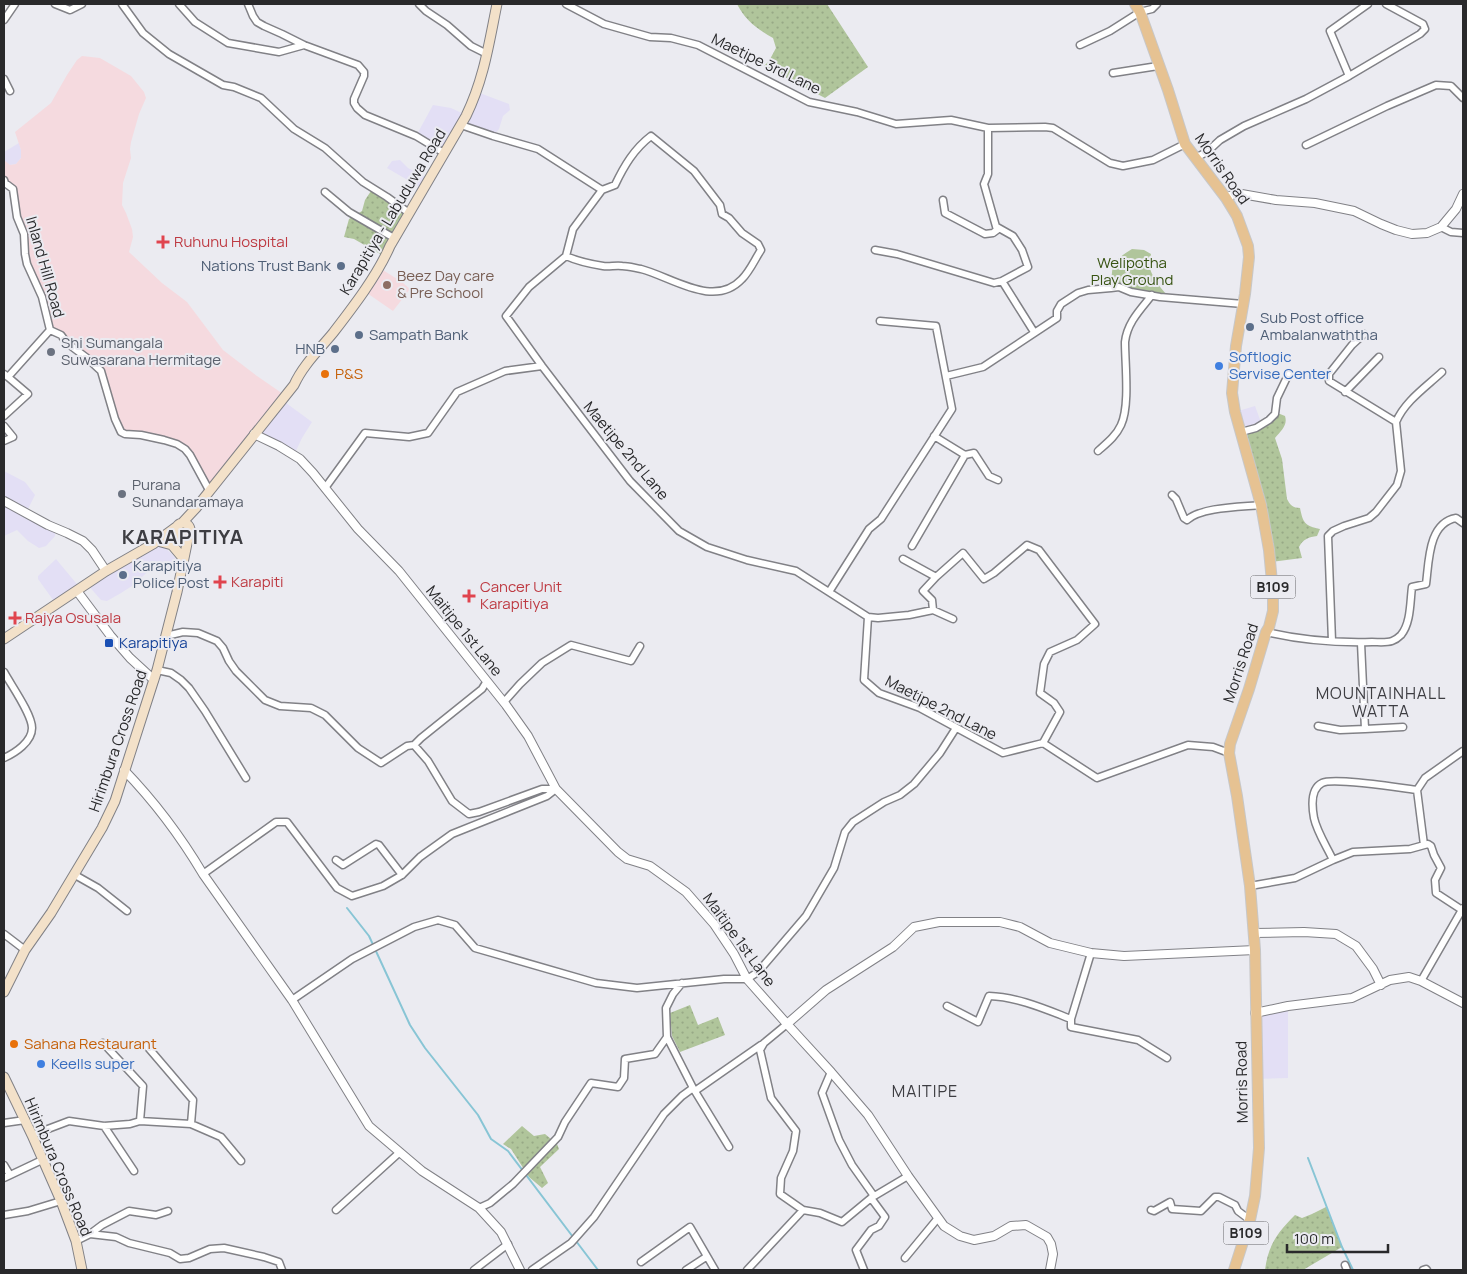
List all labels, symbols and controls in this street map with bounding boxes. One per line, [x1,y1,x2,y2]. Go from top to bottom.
street label: Maetipe 3rd Lane [708,28,824,99]
street label: Karapitiya - Labuduwa Road [335,125,451,299]
street label: Morris Road [1190,129,1255,208]
street label: Inland Hill Road [21,214,70,320]
place label: Ruhunu Hospital [174,231,288,252]
marker: Ruhunu Hospital [156,235,170,249]
park label: Welipotha Play Ground [1091,252,1173,290]
place label: Nations Trust Bank [201,255,332,276]
marker: Nations Trust Bank [335,260,347,272]
place label: Beez Day care & Pre School [397,265,494,303]
marker: Beez Day care & Pre School [381,279,393,291]
place label: Sub Post office Ambalanwaththa [1260,307,1378,345]
marker: Sub Post office Ambalanwaththa [1244,321,1256,333]
place label: Sampath Bank [369,324,469,345]
marker: Sampath Bank [353,329,365,341]
place label: Shi Sumangala Suwasarana Hermitage [61,332,221,370]
place label: HNB [295,338,325,359]
marker: HNB [329,343,341,355]
marker: Shi Sumangala Suwasarana Hermitage [45,346,57,358]
place label: Softlogic Servise Center [1229,346,1332,384]
marker: Softlogic Servise Center [1213,360,1225,372]
place label: P&S [335,363,363,384]
marker: P&S [319,368,331,380]
street label: Maetipe 2nd Lane [579,397,674,505]
place label: Purana Sunandaramaya [132,474,243,512]
marker: Purana Sunandaramaya [116,488,128,500]
district label: KARAPITIYA [122,523,244,550]
place label: Karapitiya Police Post [133,555,209,593]
marker: Karapitiya Police Post [117,569,129,581]
place label: Karapiti [231,571,284,592]
marker: Karapiti [213,575,227,589]
place label: Cancer Unit Karapitiya [480,576,562,614]
road number: B109 [1250,576,1296,598]
street label: Maitipe 1st Lane [421,581,508,681]
marker: Cancer Unit Karapitiya [462,589,476,603]
place label: Rajya Osusala [25,607,121,628]
marker: Rajya Osusala [9,612,21,624]
street label: Morris Road [1218,620,1263,705]
place label: Karapitiya [119,632,188,653]
marker: Karapitiya [103,637,115,649]
street label: Hirimbura Cross Road [83,667,152,815]
street label: Maetipe 2nd Lane [882,670,1001,745]
district label: MOUNTAINHALL WATTA [1316,682,1446,722]
street label: Maitipe 1st Lane [698,889,781,991]
place label: Sahana Restaurant [24,1033,157,1054]
marker: Sahana Restaurant [8,1038,20,1050]
street label: Morris Road [1230,1041,1253,1123]
place label: Keells super [51,1053,135,1074]
marker: Keells super [35,1058,47,1070]
district label: MAITIPE [892,1080,958,1102]
street label: Hirimbura Cross Road [20,1094,97,1239]
road number: B109 [1224,1222,1268,1244]
scale bar [1287,1222,1388,1254]
text: 100 m [1294,1228,1334,1249]

